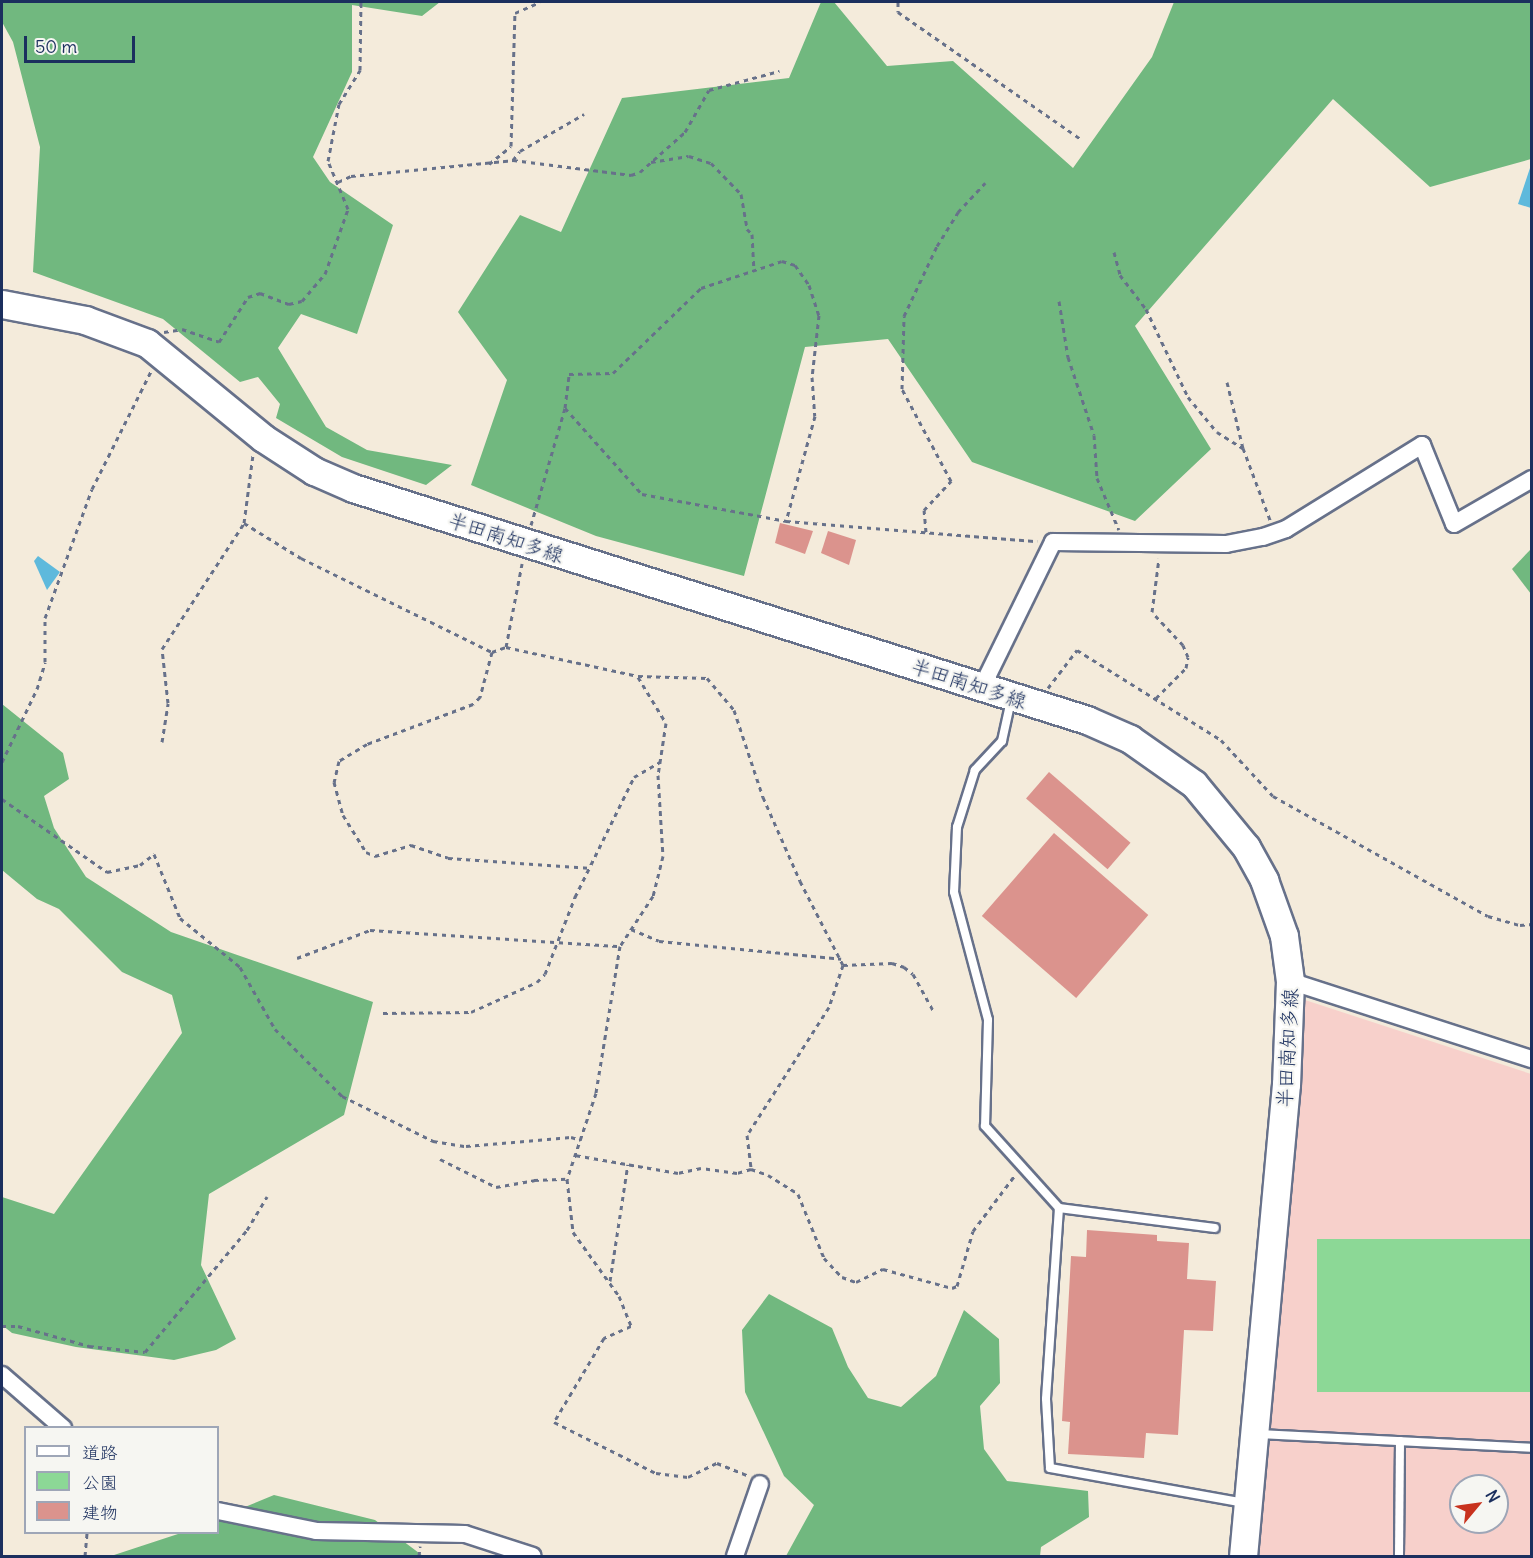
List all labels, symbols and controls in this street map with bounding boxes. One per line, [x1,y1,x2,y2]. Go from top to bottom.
scale bar [27,24,138,62]
text: 50 m [35,35,77,58]
street label: 半田南知多線 [445,507,567,567]
street label: 半田南知多線 [908,653,1030,713]
street label: 半田南知多線 [1272,987,1302,1109]
legend [24,1426,219,1534]
text: 道路 [82,1441,118,1464]
text: 公園 [82,1471,118,1494]
north arrow [1449,1474,1509,1534]
text: N [1482,1487,1504,1506]
text: 建物 [82,1501,118,1524]

